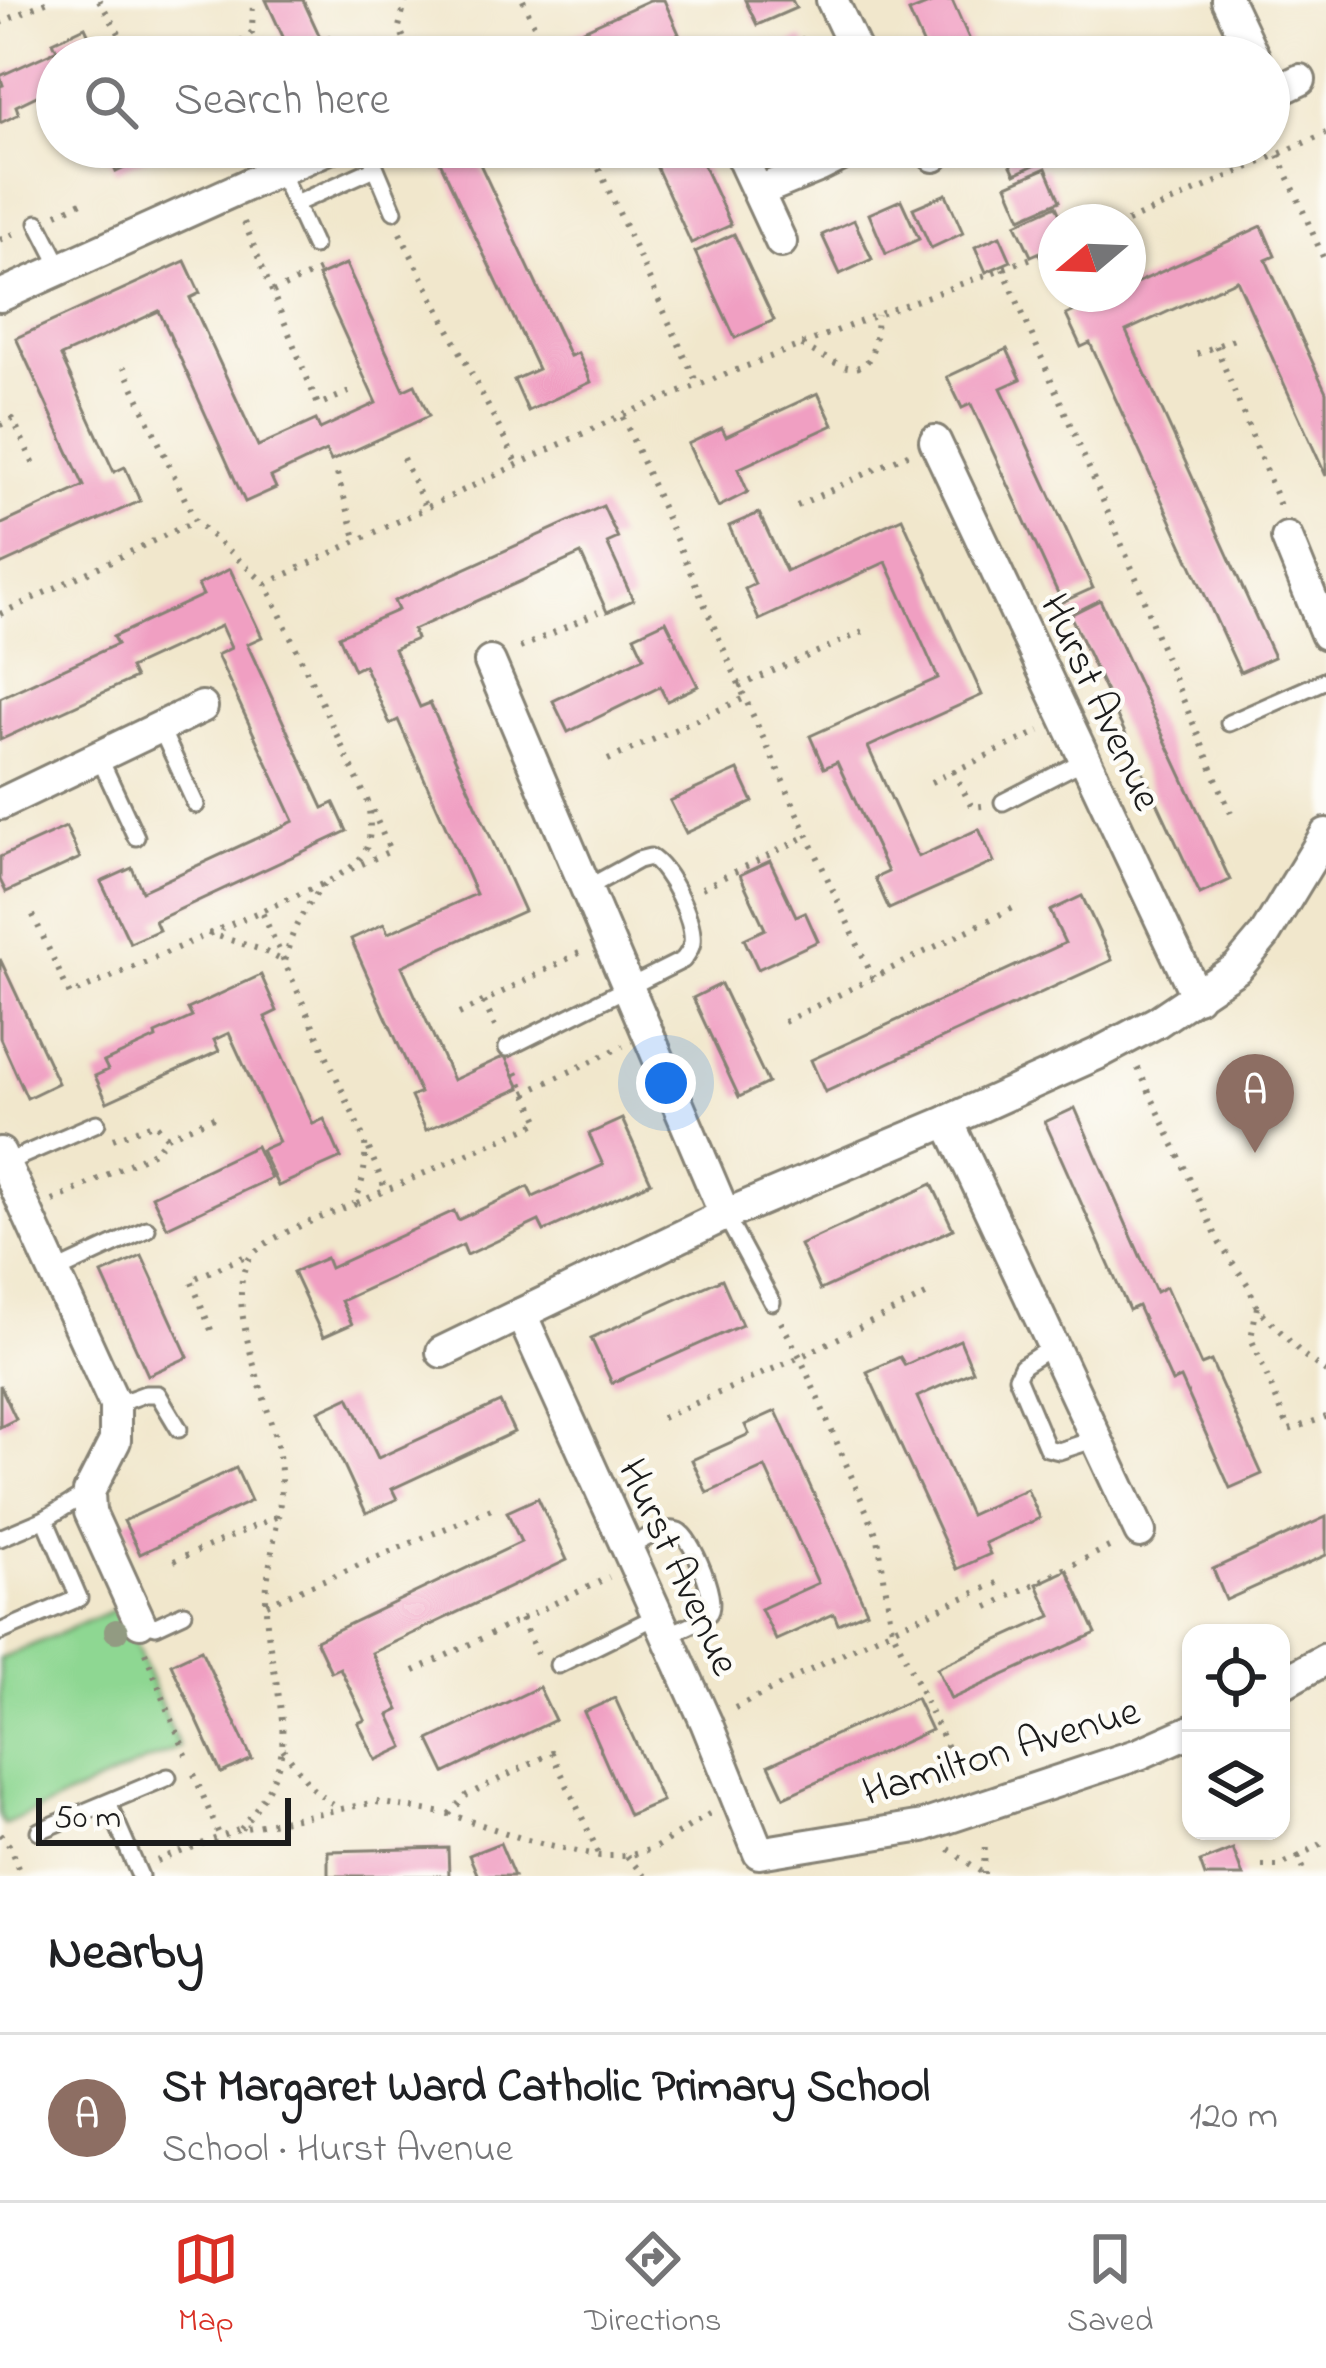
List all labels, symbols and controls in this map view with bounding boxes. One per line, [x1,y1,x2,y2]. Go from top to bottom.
search box [36,36,1290,168]
icon: search [78,69,144,135]
text: Search here [174,69,390,135]
north arrow [1038,204,1146,312]
street label: Hurst Avenue [1022,584,1176,821]
your location [636,1053,696,1113]
pin: A [1216,1054,1294,1153]
street label: Hurst Avenue [600,1449,754,1686]
map controls [1182,1624,1290,1840]
button: locate [1182,1624,1290,1732]
street label: Hamilton Avenue [855,1682,1148,1824]
button: layers [1182,1732,1290,1840]
scale bar [36,1792,291,1845]
text: 50 m [54,1795,121,1843]
text: Nearby [48,1917,204,1992]
text: St Margaret Ward Catholic Primary School [162,2056,930,2122]
text: A [75,2089,99,2146]
text: 120 m [1189,2089,1278,2146]
text: School · Hurst Avenue [162,2122,513,2179]
tab: Map [173,2226,239,2346]
tab: Directions [584,2226,722,2346]
tab: Saved [1067,2226,1153,2346]

